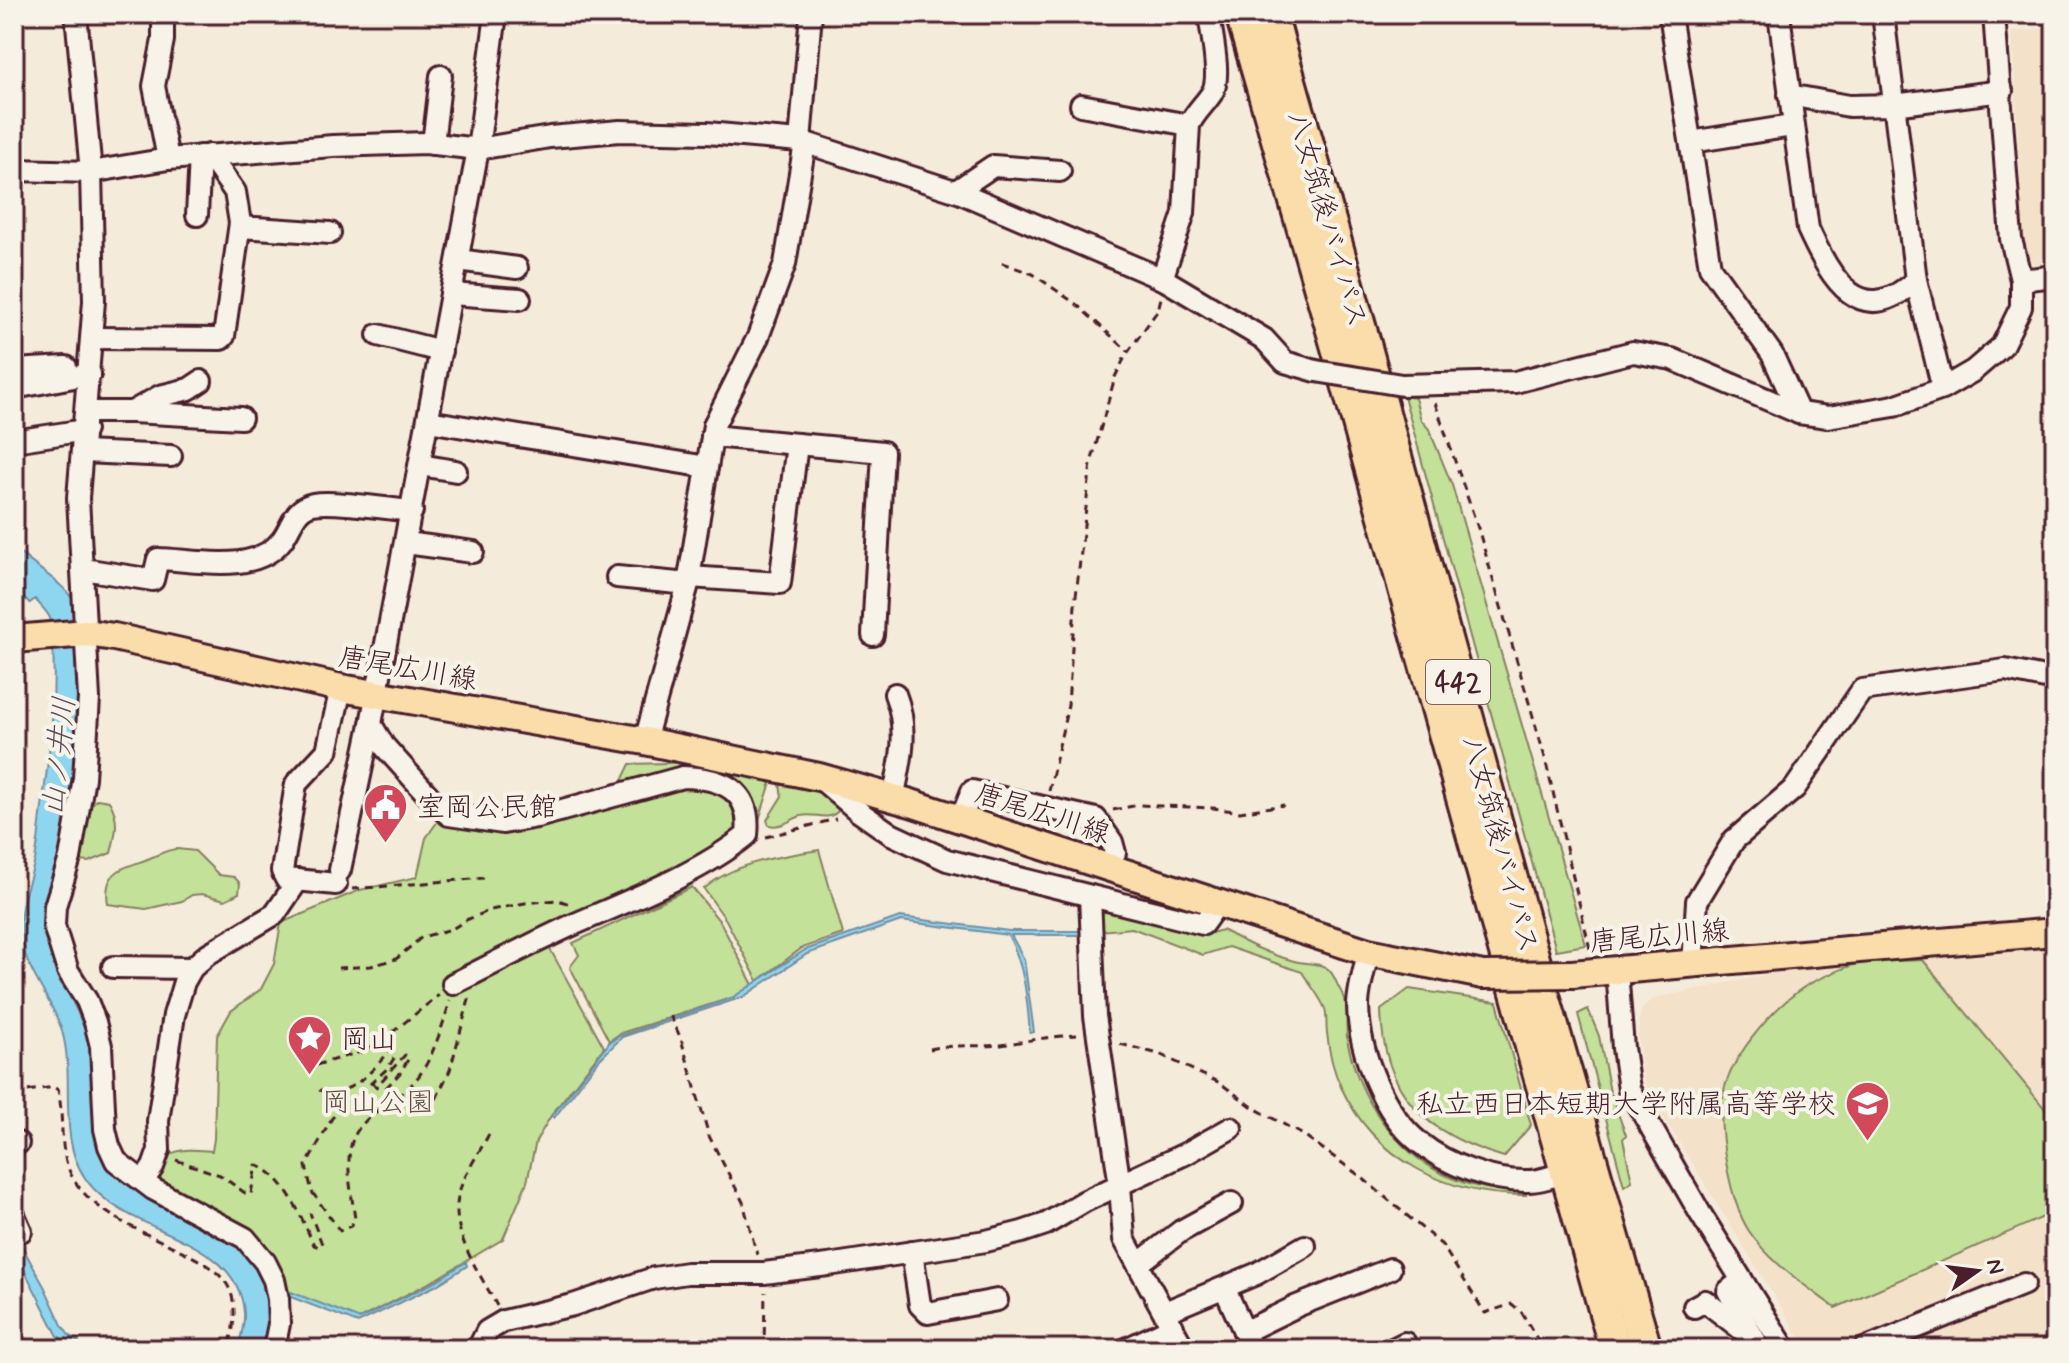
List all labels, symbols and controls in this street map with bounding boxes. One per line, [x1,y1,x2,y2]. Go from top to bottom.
street label: 八女筑後バイパス [1278,107,1375,332]
street label: 唐尾広川線 [335,639,480,700]
road number: 442 [1426,660,1490,704]
water label: 山ノ井川 [34,694,85,818]
street label: 八女筑後バイパス [1453,732,1546,957]
street label: 唐尾広川線 [970,775,1115,854]
public building icon: 室岡公民館 [362,782,410,845]
place label: 室岡公民館 [417,790,557,827]
street label: 唐尾広川線 [1588,913,1731,962]
place icon: 岡山 [286,1014,334,1077]
place label: 岡山 [341,1022,397,1059]
school or university icon: 私立西日本短期大学附属高等学校 [1843,1079,1891,1142]
park label: 岡山公園 [322,1085,434,1122]
place label: 私立西日本短期大学附属高等学校 [1416,1087,1836,1124]
north arrow [1937,1231,2017,1311]
text: N [1979,1256,2010,1277]

